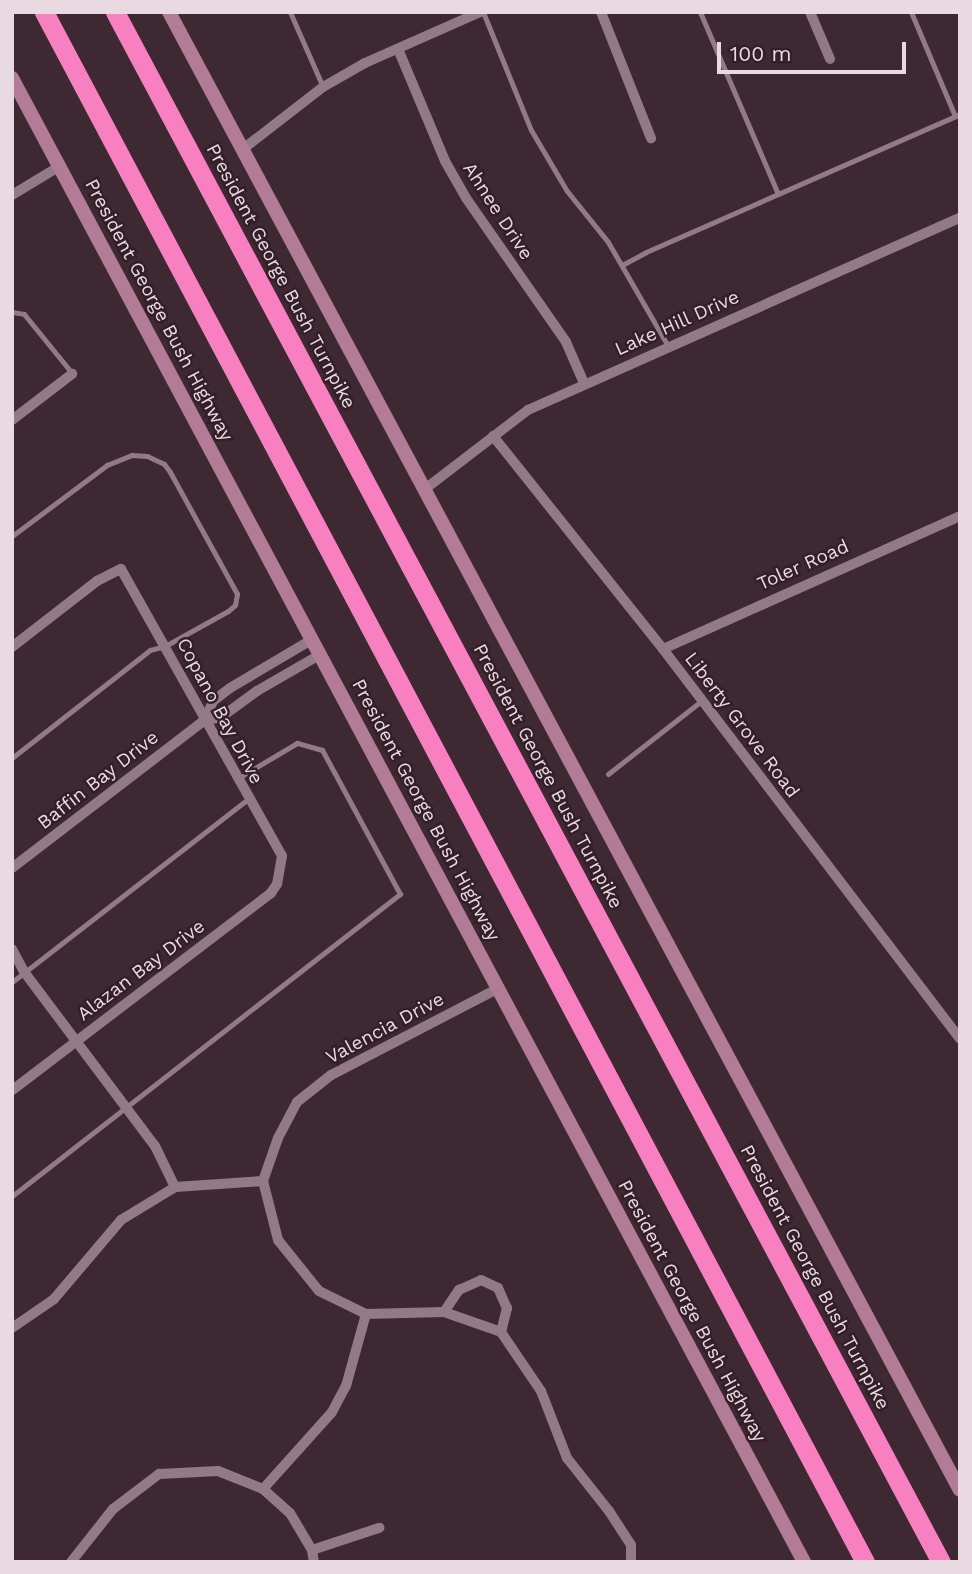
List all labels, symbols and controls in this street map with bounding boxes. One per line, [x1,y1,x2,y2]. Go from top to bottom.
scale bar [720,28,909,72]
text: 100 m [730,41,792,66]
street label: President George Bush Turnpike [201,139,361,413]
street label: Ahnee Drive [458,158,538,264]
street label: President George Bush Highway [80,175,238,445]
street label: Lake Hill Drive [611,285,743,361]
street label: Toler Road [754,535,852,595]
street label: Copano Bay Drive [172,634,268,788]
street label: President George Bush Turnpike [468,639,628,913]
street label: Liberty Grove Road [680,647,804,803]
street label: President George Bush Highway [347,675,505,945]
street label: Baffin Bay Drive [33,726,163,834]
street label: Alazan Bay Drive [72,914,210,1026]
street label: Valencia Drive [322,987,448,1069]
street label: President George Bush Turnpike [735,1140,895,1414]
street label: President George Bush Highway [613,1176,771,1446]

